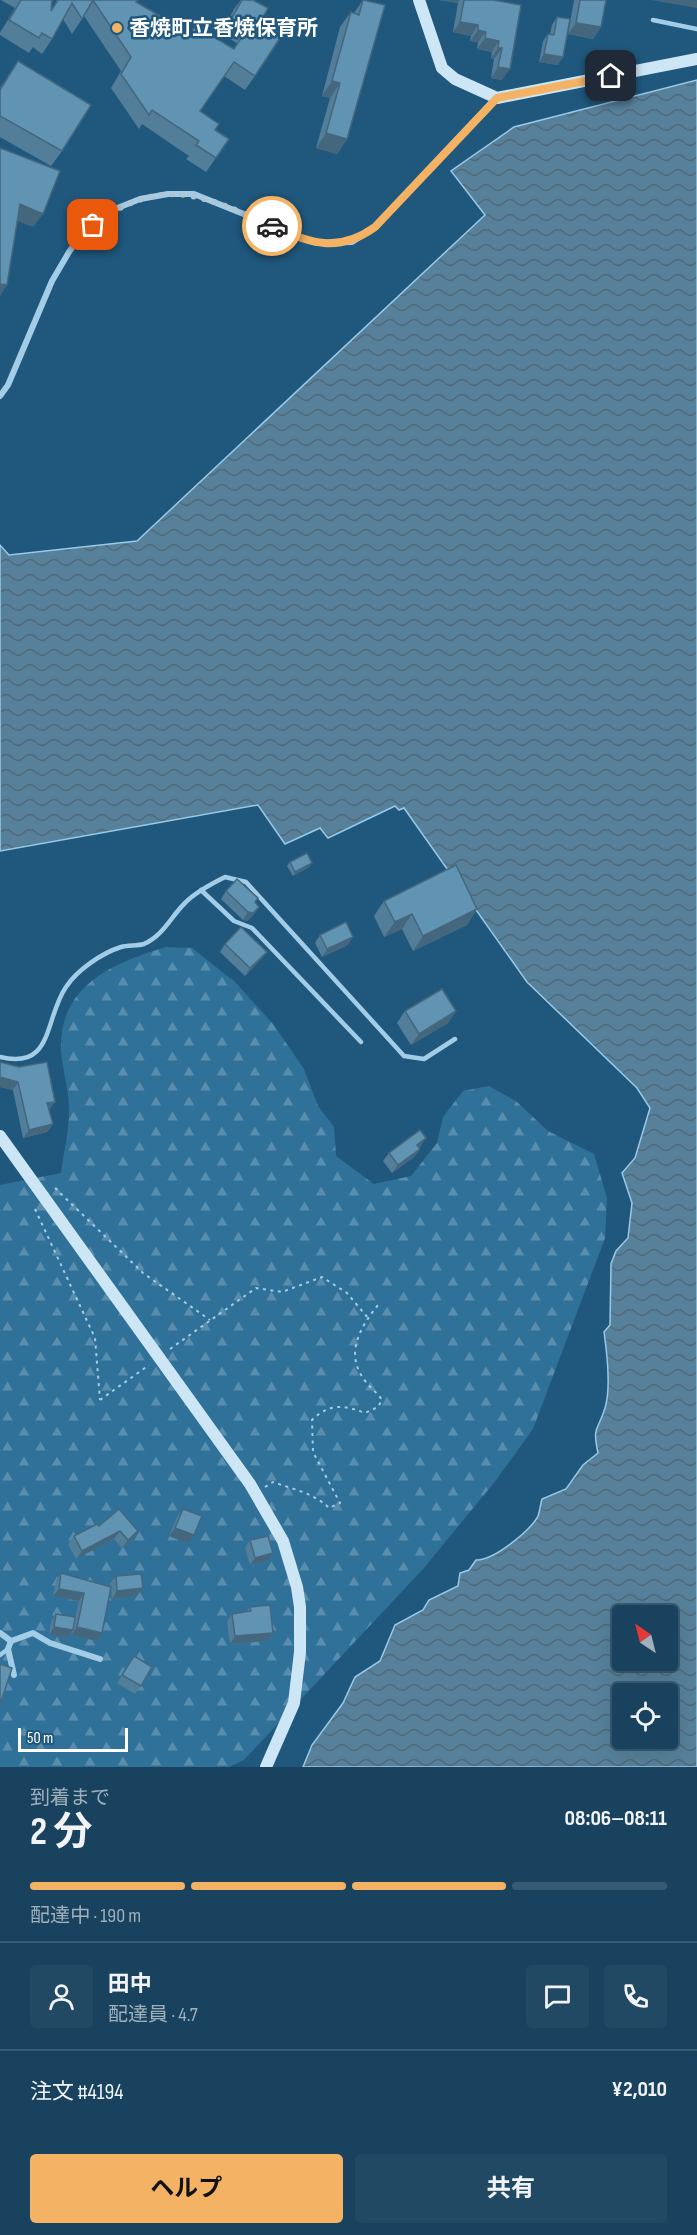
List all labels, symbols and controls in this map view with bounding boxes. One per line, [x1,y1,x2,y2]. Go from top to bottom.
place label: 香焼町立香焼保育所 [129,16,318,41]
marker: 香焼町立香焼保育所 [110,21,124,35]
pin [585,50,636,101]
icon: home [594,59,627,92]
courier [242,196,302,256]
pin [67,199,118,250]
icon: bag [76,208,109,241]
icon: car [256,210,289,243]
north arrow [612,1605,678,1671]
map controls [612,1605,678,1749]
button: locate [612,1683,678,1749]
scale bar [18,1725,128,1752]
text: 50 m [27,1729,53,1748]
text: 到着まで [30,1786,110,1810]
text: 08:06–08:11 [565,1805,667,1832]
text: 2 分 [30,1809,92,1856]
text: 配達中 · 190 m [30,1904,141,1928]
button: person [30,1965,93,2028]
button: chat [526,1965,589,2028]
button: phone [604,1965,667,2028]
text: 田中 [108,1971,152,1998]
text: 配達員 · 4.7 [108,2003,198,2027]
text: ¥2,010 [612,2076,667,2103]
text: 注文 #4194 [30,2079,123,2106]
button: ヘルプ [30,2154,343,2223]
button: 共有 [355,2154,667,2223]

